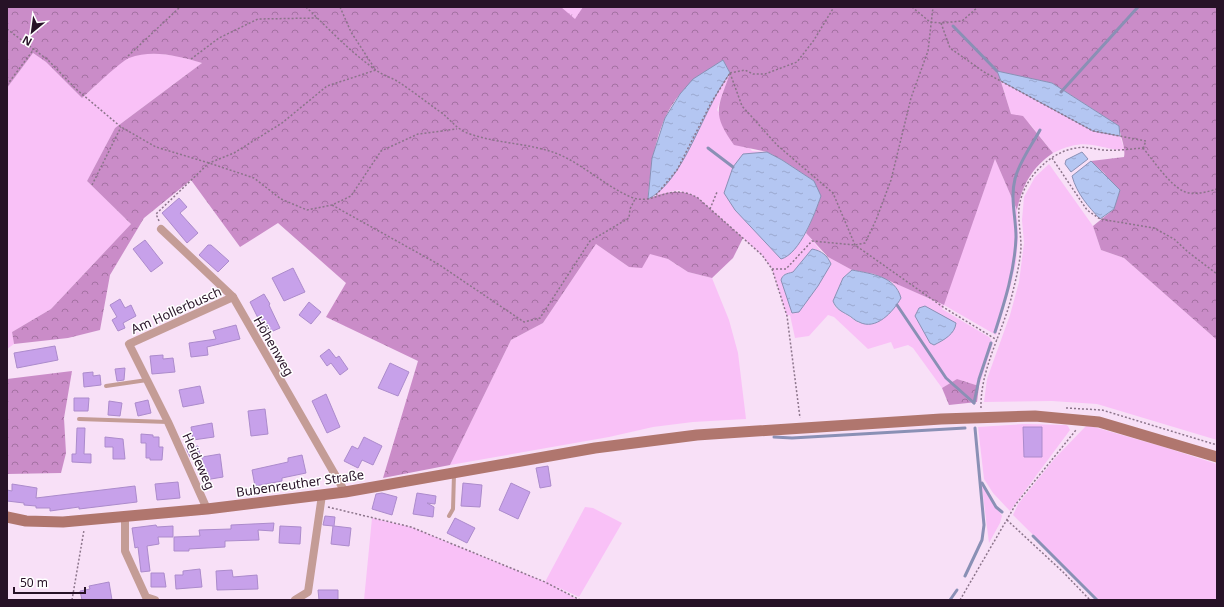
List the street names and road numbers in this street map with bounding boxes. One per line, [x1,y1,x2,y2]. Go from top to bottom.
street label: Am Hollerbusch [128,282,224,338]
street label: Höhenweg [250,313,298,379]
street label: Heideweg [178,430,220,492]
street label: Bubenreuther Straße [235,465,365,501]

